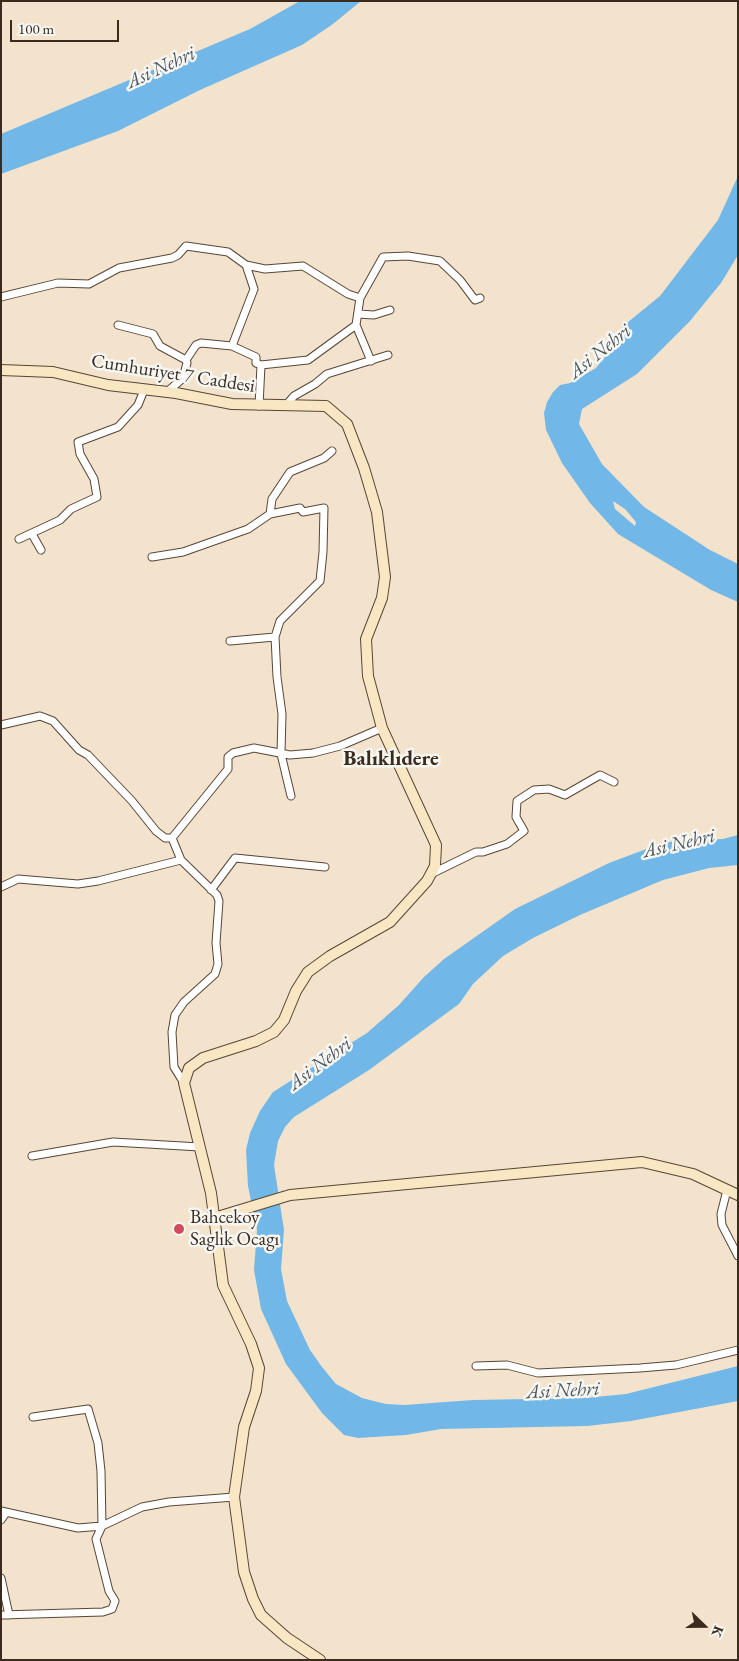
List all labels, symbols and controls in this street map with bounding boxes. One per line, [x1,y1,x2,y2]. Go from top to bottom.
scale bar [12,10,121,42]
text: 100 m [18,19,54,38]
water label: Asi Nehri [123,42,199,94]
water label: Asi Nehri [564,320,636,384]
street label: Cumhuriyet 7 Caddesi [89,350,257,398]
district label: Balıklıdere [343,746,439,772]
water label: Asi Nehri [640,824,718,864]
water label: Asi Nehri [283,1032,357,1096]
place label: Bahcekoy Saglık Ocagı [190,1207,279,1251]
marker: Bahcekoy Saglık Ocagı [172,1222,186,1236]
water label: Asi Nehri [526,1377,600,1405]
north arrow [679,1601,729,1651]
text: K [708,1623,728,1640]

